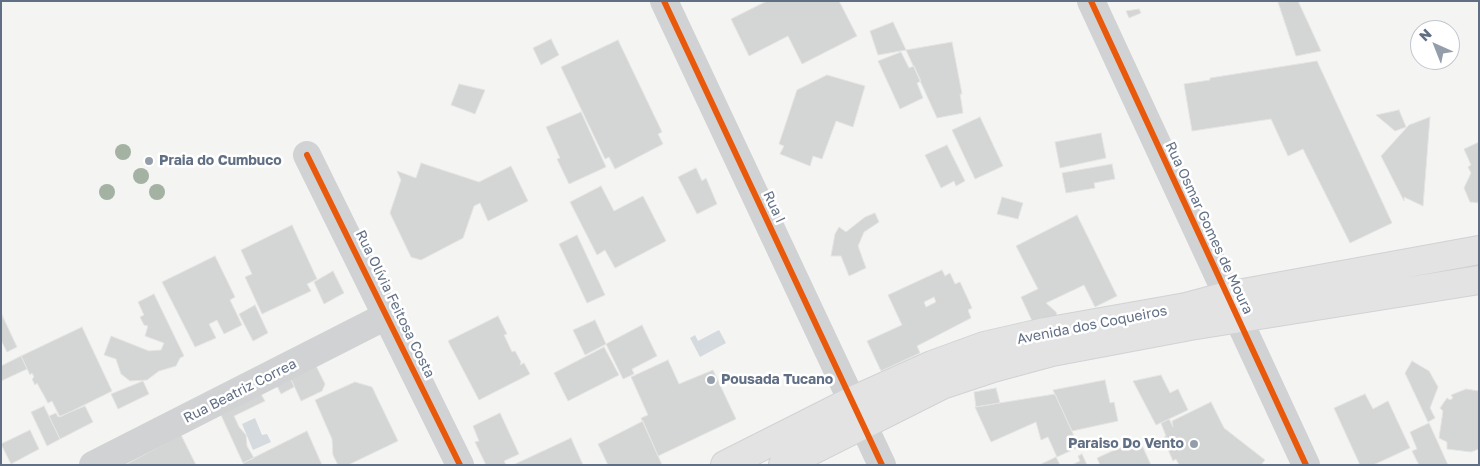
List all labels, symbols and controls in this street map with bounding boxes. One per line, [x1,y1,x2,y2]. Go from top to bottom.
north arrow [1410,20,1460,70]
text: N [1415,25,1435,44]
street label: Rua Osmar Gomes de Moura [1162,139,1256,317]
place label: Praia do Cumbuco [159,153,282,169]
marker: Praia do Cumbuco [143,155,155,167]
street label: Rua I [759,188,789,226]
street label: Rua Olívia Feitosa Costa [352,227,438,381]
street label: Avenida dos Coqueiros [1016,302,1168,348]
street label: Rua Beatriz Correa [181,355,299,427]
place label: Pousada Tucano [721,372,833,388]
marker: Pousada Tucano [705,374,717,386]
place label: Paraiso Do Vento [1068,436,1184,452]
marker: Paraiso Do Vento [1188,438,1200,450]

